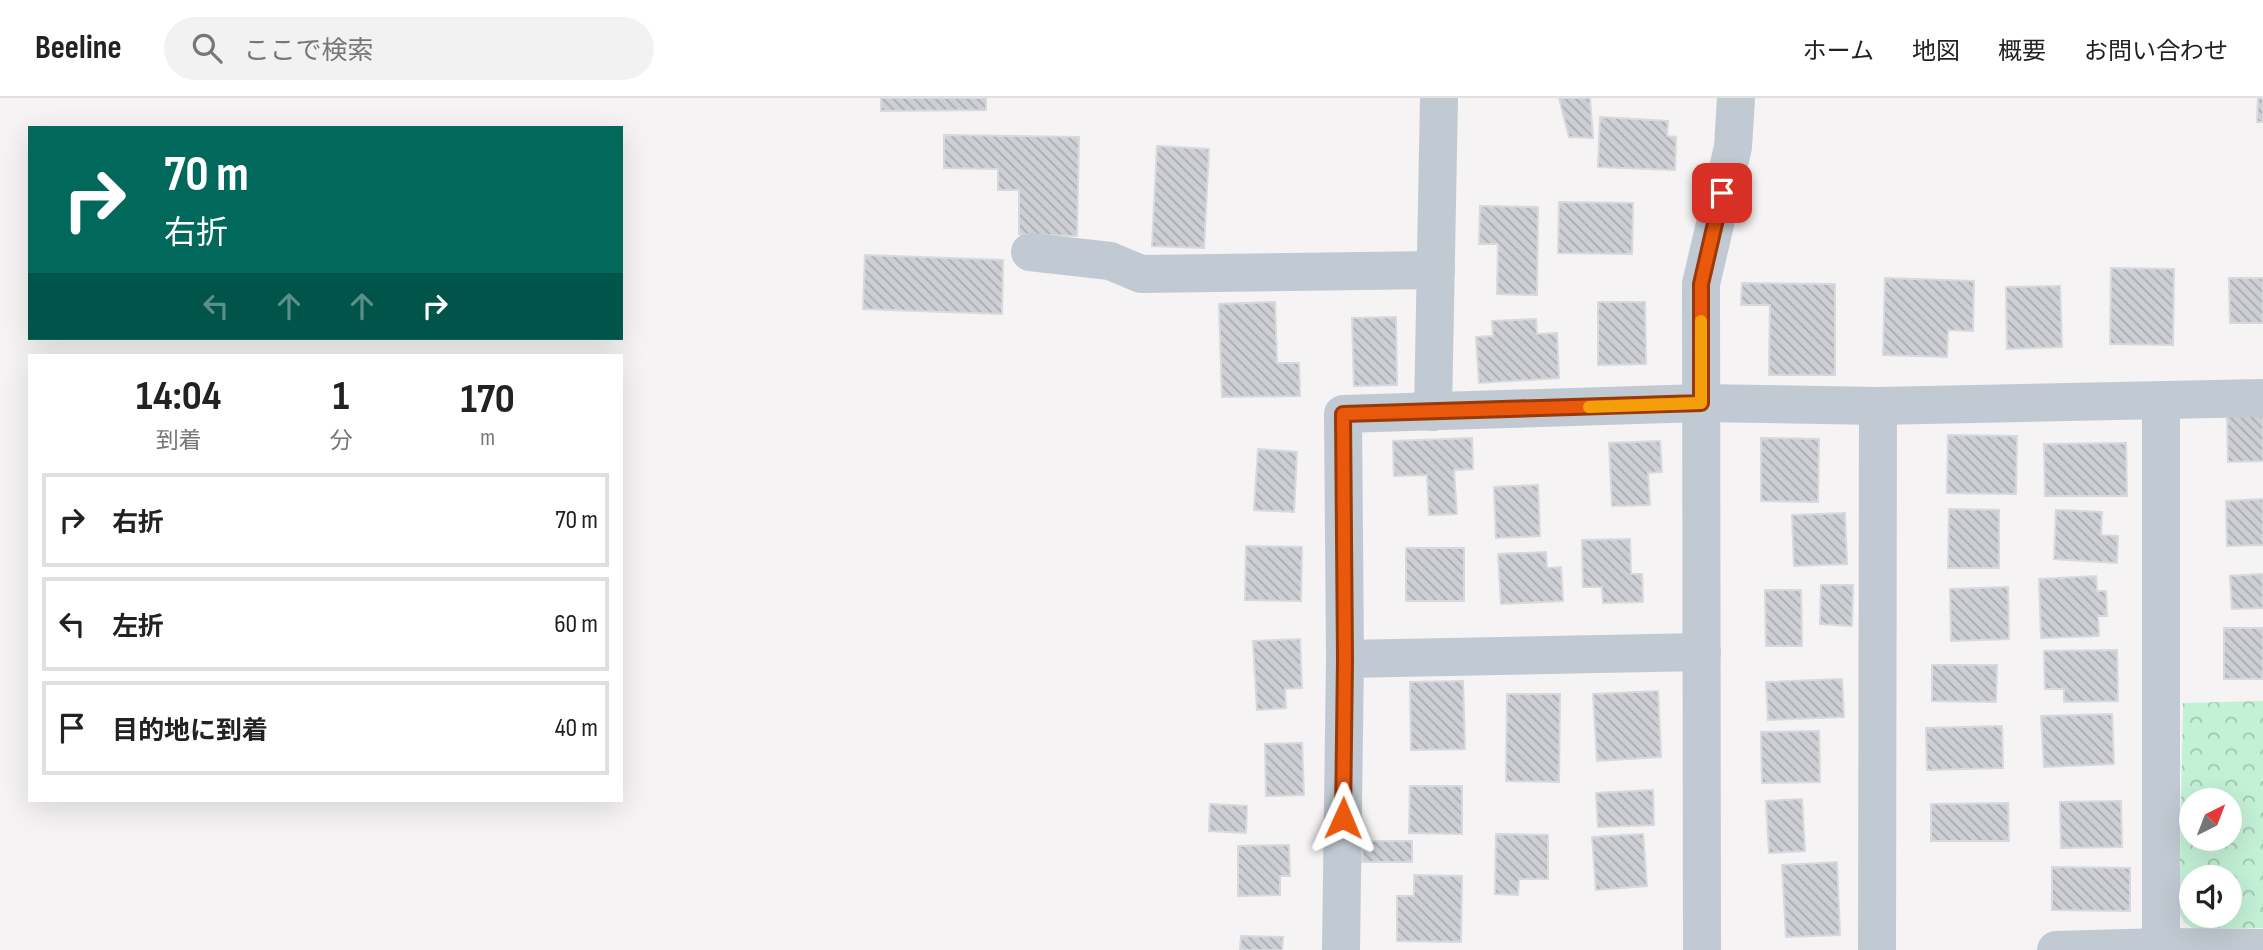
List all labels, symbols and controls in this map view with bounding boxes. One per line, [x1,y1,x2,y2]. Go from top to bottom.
search box [164,17,654,80]
text: Beeline [35,28,122,68]
icon: search [188,29,226,67]
text: ここで検索 [244,36,374,67]
text: ホーム [1803,37,1874,66]
text: 地図 [1912,37,1960,66]
text: 概要 [1998,37,2046,66]
text: お問い合わせ [2084,37,2228,66]
text: 70 m [164,146,249,205]
icon: right [49,154,140,245]
pin [1692,163,1752,223]
icon: arrive [1703,174,1741,212]
text: 右折 [164,214,228,253]
icon: left [197,287,235,325]
icon: ahead [270,287,308,325]
icon: ahead [343,287,381,325]
icon: right [416,287,454,325]
text: 14:04 [136,371,221,422]
text: 1 [333,371,349,422]
text: 170 [461,374,515,425]
text: m [480,424,495,452]
text: 到着 [156,427,202,455]
text: 分 [329,427,352,455]
icon: right [53,501,91,539]
text: 70 m [555,505,598,536]
text: 右折 [112,508,164,539]
icon: left [53,605,91,643]
text: 60 m [554,609,598,640]
text: 左折 [112,612,164,643]
icon: arrive [53,709,91,747]
text: 40 m [555,713,598,744]
text: 目的地に到着 [112,716,268,747]
position arrow [1306,781,1380,855]
north arrow [2179,788,2242,850]
map controls [2179,788,2242,928]
button: sound [2179,865,2242,928]

